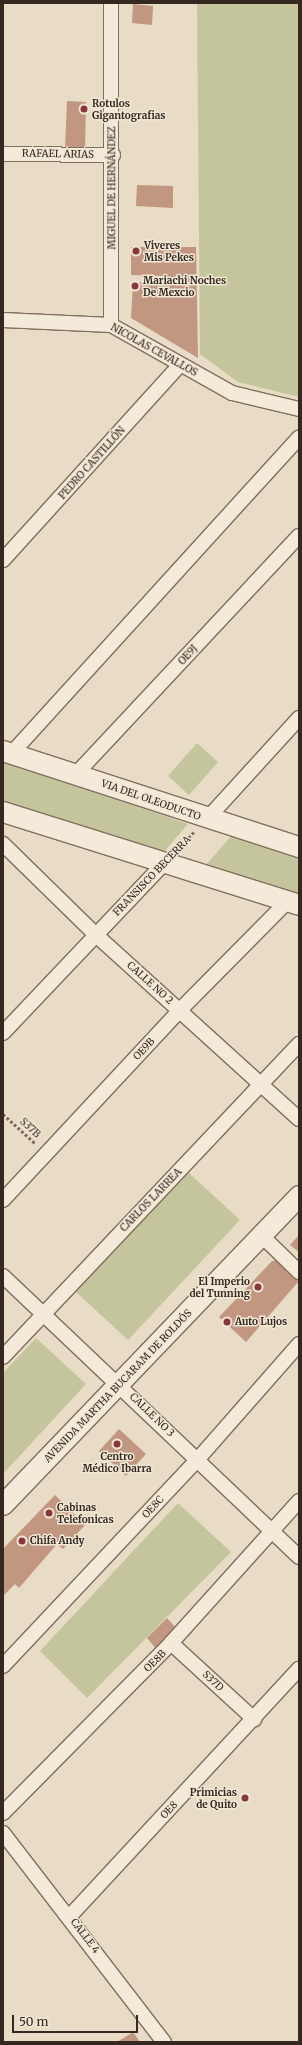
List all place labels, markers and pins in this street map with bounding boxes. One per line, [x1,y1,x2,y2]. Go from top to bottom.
place label: Rotulos Gigantografias [92,97,166,120]
marker: Rotulos Gigantografias [79,104,89,114]
place label: Viveres Mis Pekes [144,239,194,262]
marker: Viveres Mis Pekes [131,246,141,256]
place label: Mariachi Noches De Mexcio [143,274,226,298]
marker: Mariachi Noches De Mexcio [130,281,140,291]
place label: El Imperio del Tunning [189,1275,250,1298]
marker: El Imperio del Tunning [253,1282,263,1292]
place label: Auto Lujos [235,1316,287,1328]
marker: Auto Lujos [222,1317,232,1327]
marker: Centro Médico Ibarra [112,1439,122,1449]
place label: Centro Médico Ibarra [82,1450,152,1474]
place label: Cabinas Telefonicas [57,1501,114,1524]
marker: Cabinas Telefonicas [44,1508,54,1518]
place label: Chifa Andy [30,1535,84,1547]
marker: Chifa Andy [17,1536,27,1546]
place label: Primicias de Quito [190,1786,237,1810]
marker: Primicias de Quito [240,1793,250,1803]

